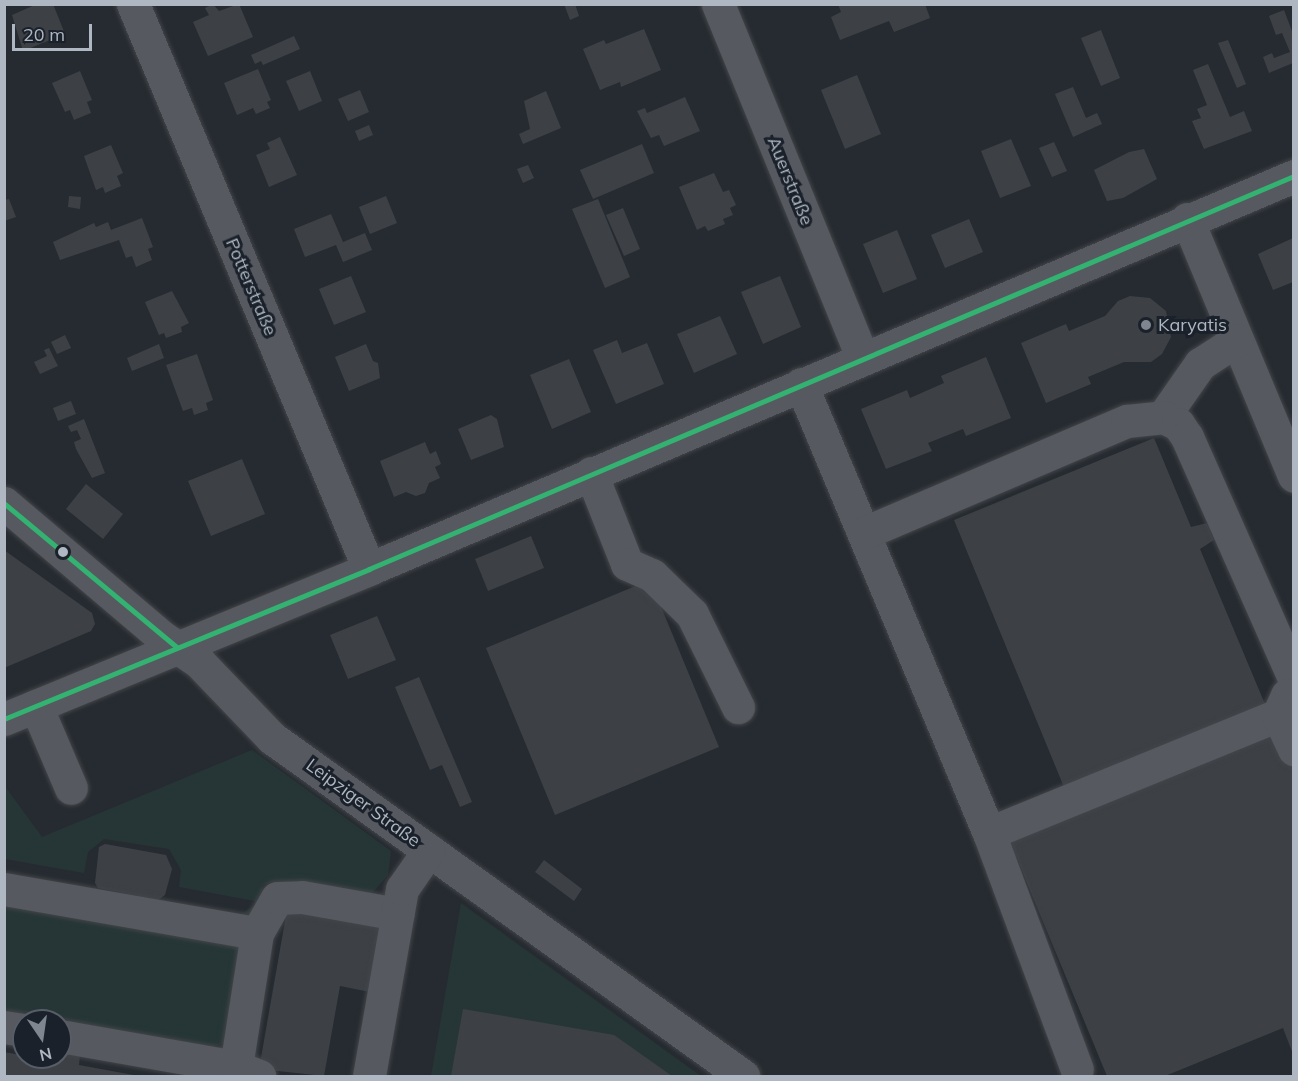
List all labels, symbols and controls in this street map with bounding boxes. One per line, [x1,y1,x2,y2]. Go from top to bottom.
scale bar [15,12,94,50]
text: 20 m [23,23,65,46]
street label: Auerstraße [762,134,818,228]
street label: Potterstraße [221,235,281,339]
place label: Karyatis [1158,314,1227,336]
marker: Karyatis [1139,318,1153,332]
unlabelled marker [57,546,69,558]
street label: Leipziger Straße [302,754,424,852]
north arrow [12,1009,72,1069]
text: N [37,1043,54,1066]

